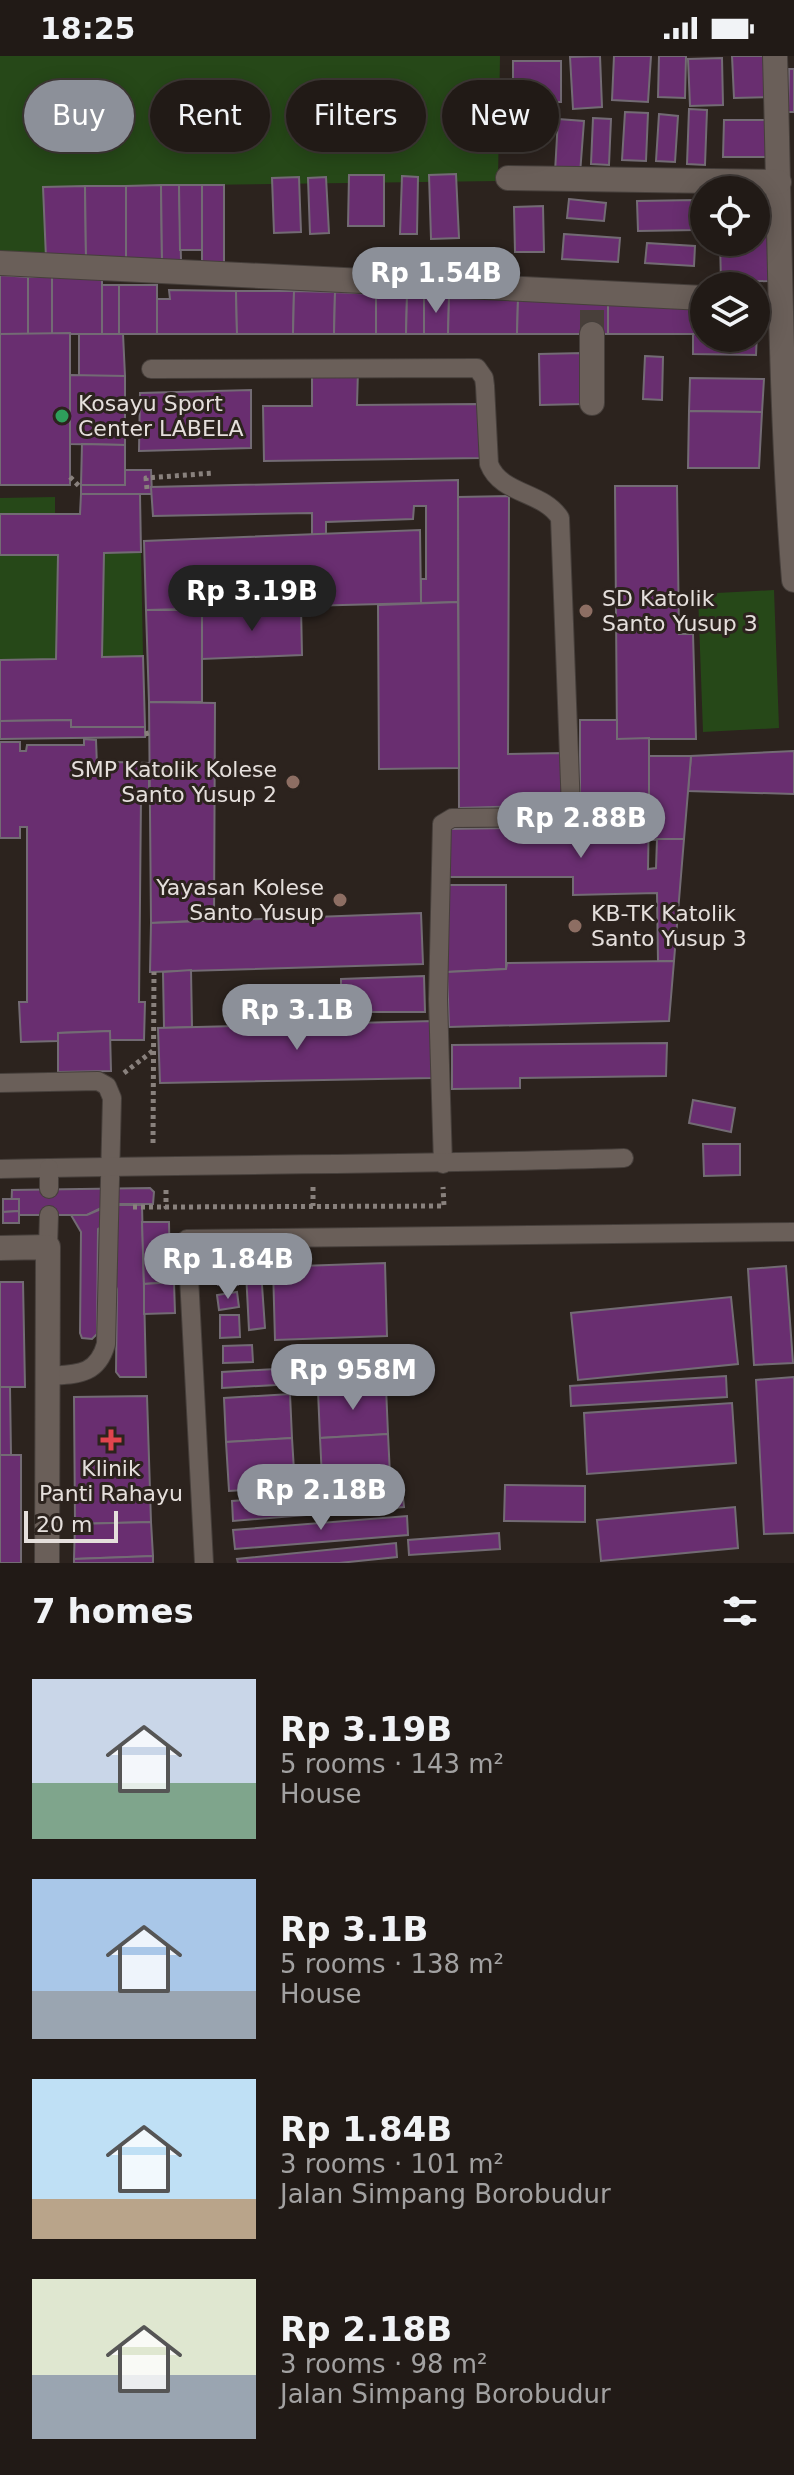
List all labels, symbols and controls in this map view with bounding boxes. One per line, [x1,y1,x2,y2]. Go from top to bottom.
text: 18:25 [40,11,136,46]
chip: Buy [24,80,134,152]
chip: Rent [150,80,270,152]
chip: Filters [286,80,426,152]
chip: New [442,80,559,152]
map controls [690,176,770,352]
button: locate [690,176,770,256]
pin: Rp 1.54B [353,247,519,315]
text: Rp 1.54B [370,258,502,288]
button: layers [690,272,770,352]
place label: Kosayu Sport Center LABELA [78,391,244,441]
marker: Kosayu Sport Center LABELA [53,407,71,425]
pin: Rp 3.19B [169,565,335,633]
text: Rp 3.19B [186,576,318,606]
place label: SD Katolik Santo Yusup 3 [602,586,758,636]
marker: SD Katolik Santo Yusup 3 [577,602,595,620]
place label: SMP Katolik Kolese Santo Yusup 2 [71,757,277,807]
marker: SMP Katolik Kolese Santo Yusup 2 [284,773,302,791]
pin: Rp 2.88B [498,792,664,860]
text: Rp 2.88B [515,803,647,833]
place label: Yayasan Kolese Santo Yusup [155,875,324,925]
marker: Yayasan Kolese Santo Yusup [331,891,349,909]
place label: KB-TK Katolik Santo Yusup 3 [591,901,747,951]
marker: KB-TK Katolik Santo Yusup 3 [566,917,584,935]
pin: Rp 3.1B [223,984,371,1052]
text: Rp 3.1B [240,995,354,1025]
pin: Rp 1.84B [145,1233,311,1301]
text: Rp 1.84B [162,1244,294,1274]
pin: Rp 958M [279,1344,427,1412]
text: Rp 958M [289,1355,417,1385]
marker: Klinik Panti Rahayu [100,1429,122,1451]
place label: Klinik Panti Rahayu [39,1456,183,1506]
pin: Rp 2.18B [238,1464,404,1532]
text: Rp 2.18B [255,1475,387,1505]
scale bar [24,1507,118,1543]
text: 20 m [36,1512,92,1537]
icon: filters [718,1589,762,1633]
text: 7 homes [32,1591,194,1631]
text: Rp 3.19B [280,1709,452,1749]
icon: home [96,1711,192,1807]
text: 5 rooms · 143 m² [280,1749,504,1779]
text: House [280,1779,361,1809]
text: Rp 3.1B [280,1909,429,1949]
icon: home [96,1911,192,2007]
text: 5 rooms · 138 m² [280,1949,504,1979]
text: House [280,1979,361,2009]
text: Rp 1.84B [280,2109,452,2149]
icon: home [96,2111,192,2207]
text: 3 rooms · 101 m² [280,2149,504,2179]
text: Jalan Simpang Borobudur [280,2179,611,2209]
text: Rp 2.18B [280,2309,452,2349]
icon: home [96,2311,192,2407]
text: 3 rooms · 98 m² [280,2349,488,2379]
text: Jalan Simpang Borobudur [280,2379,611,2409]

